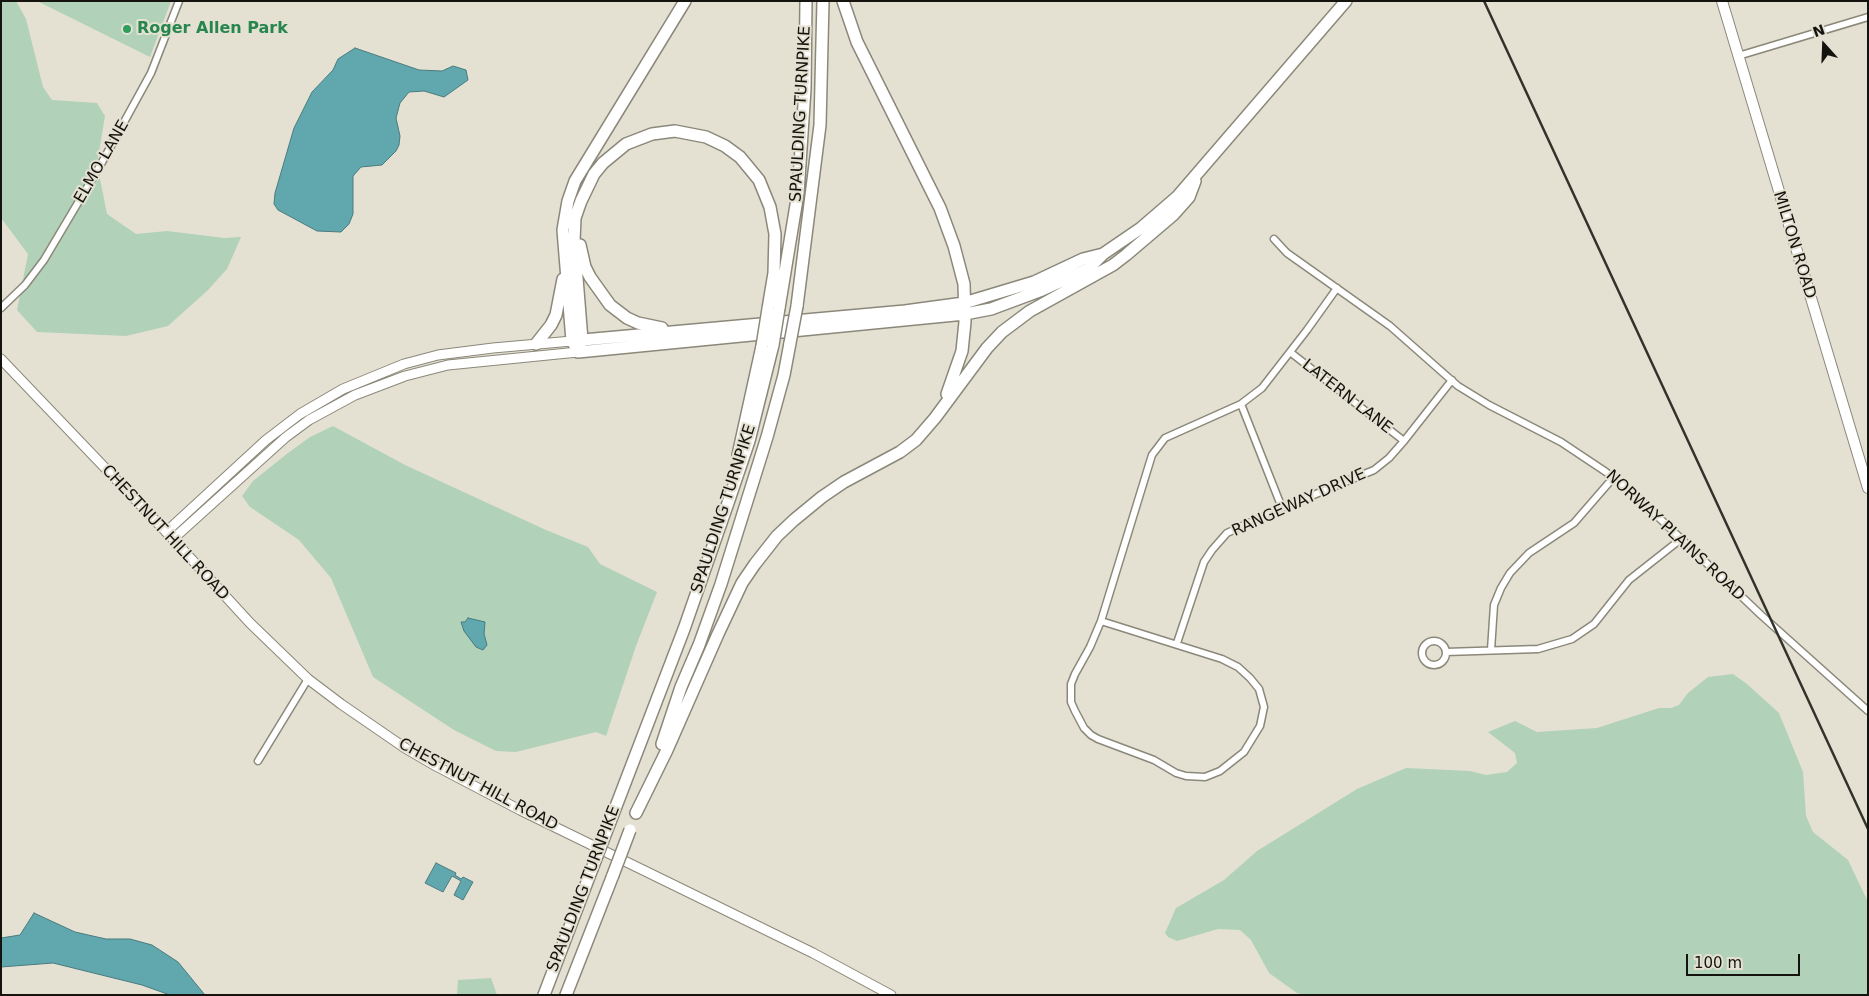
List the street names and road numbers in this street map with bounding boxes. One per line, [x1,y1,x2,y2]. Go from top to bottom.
street label: SPAULDING TURNPIKE [787,25,815,203]
street label: ELMO LANE [70,117,134,207]
street label: MILTON ROAD [1769,189,1819,301]
street label: LATERN LANE [1298,356,1396,438]
street label: SPAULDING TURNPIKE [688,422,760,596]
street label: CHESTNUT HILL ROAD [97,461,233,605]
street label: RANGEWAY DRIVE [1229,465,1369,541]
street label: NORWAY PLAINS ROAD [1602,467,1748,605]
street label: CHESTNUT HILL ROAD [395,735,561,835]
street label: SPAULDING TURNPIKE [543,803,625,975]

